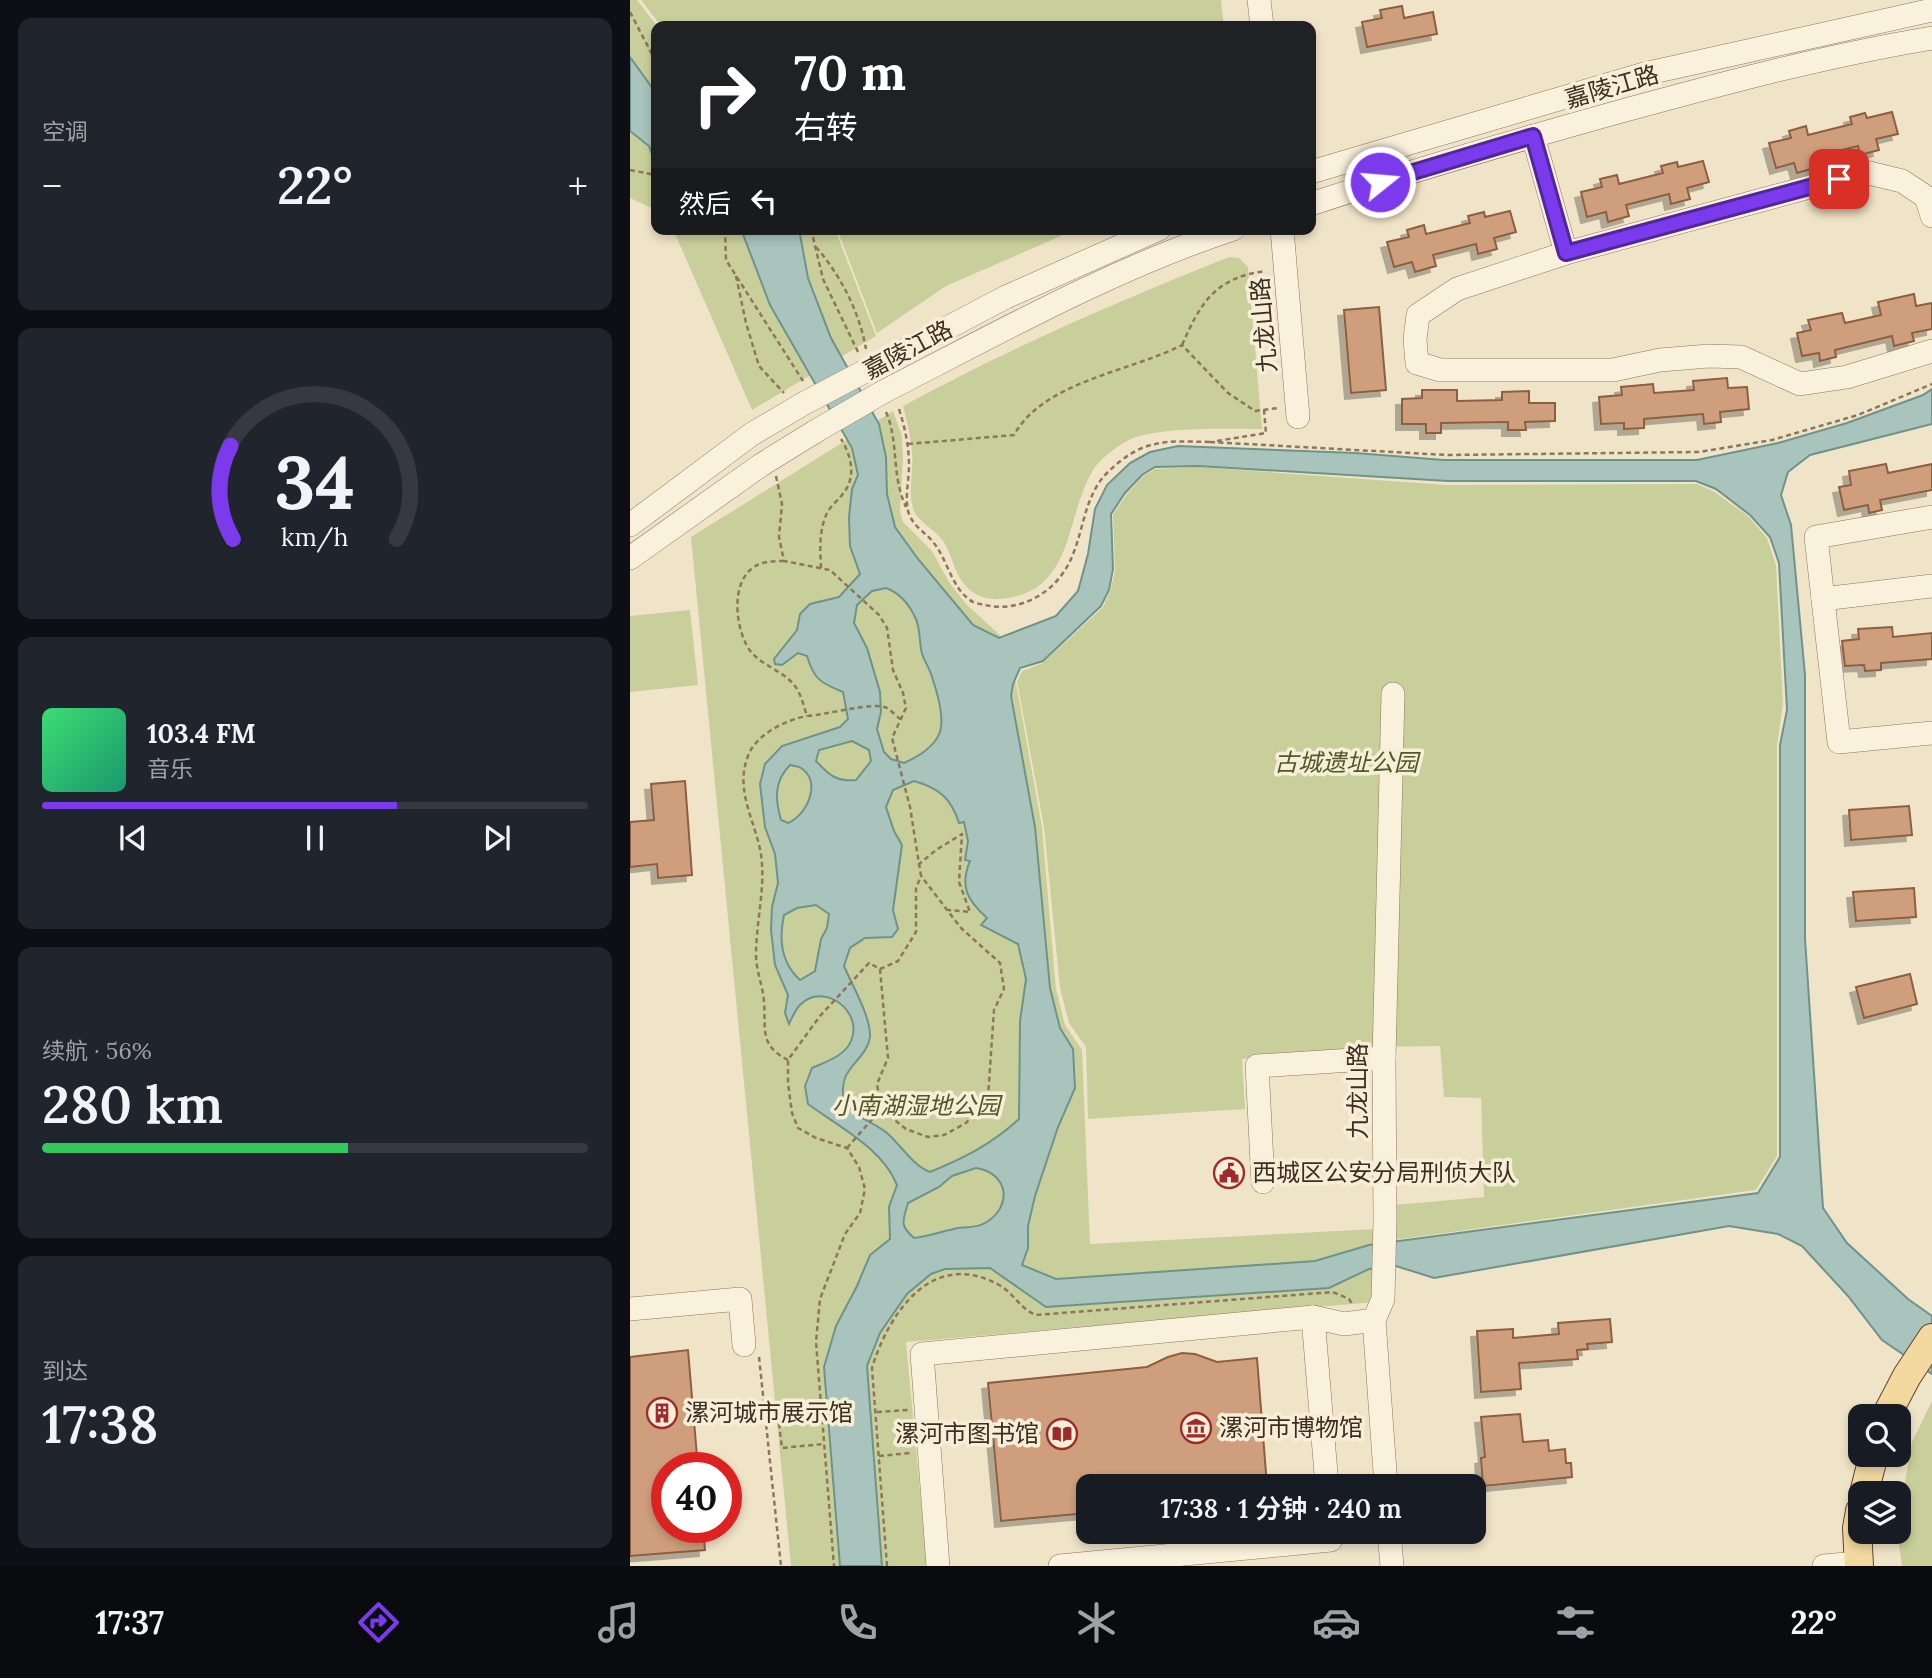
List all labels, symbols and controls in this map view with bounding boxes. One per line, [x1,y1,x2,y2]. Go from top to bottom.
text: 70 m [794,41,906,103]
icon: right [679,49,770,140]
street label: 嘉陵江路 [1561,58,1662,115]
text: 右转 [794,107,858,148]
text: 空调 [42,117,88,146]
position arrow [1343,145,1417,219]
pin [1809,149,1869,209]
text: 22° [277,152,353,218]
icon: arrive [1820,160,1858,198]
text: − [42,162,62,210]
text: + [568,162,588,210]
icon: left [745,182,783,220]
text: 然后 [679,187,731,220]
street label: 九龙山路 [1244,276,1283,374]
street label: 嘉陵江路 [858,313,957,386]
text: 34 [275,437,355,530]
text: km/h [281,521,349,553]
text: 103.4 FM [147,717,256,750]
park label: 古城遗址公园 [1274,747,1421,778]
text: 音乐 [147,754,193,783]
icon: previous [114,819,152,857]
icon: pause [296,819,334,857]
icon: next [478,819,516,857]
text: 续航 · 56% [42,1036,152,1065]
street label: 九龙山路 [1342,1043,1373,1139]
text: 280 km [42,1071,223,1137]
park label: 小南湖湿地公园 [832,1090,1003,1121]
public building icon: 西城区公安分局刑侦大队 [1212,1156,1246,1190]
place label: 西城区公安分局刑侦大队 [1252,1157,1516,1188]
text: 到达 [42,1356,88,1385]
text: 17:38 [42,1391,158,1457]
building icon: 漯河城市展示馆 [645,1396,679,1430]
place label: 漯河城市展示馆 [685,1397,853,1428]
map controls [1848,1404,1911,1544]
button: search [1848,1404,1911,1467]
museum icon: 漯河市博物馆 [1179,1411,1213,1445]
place label: 漯河市博物馆 [1219,1412,1363,1443]
library icon: 漯河市图书馆 [1045,1417,1079,1451]
place label: 漯河市图书馆 [895,1418,1039,1449]
speed limit sign: 40 [651,1452,742,1543]
button: layers [1848,1481,1911,1544]
text: 17:38 · 1 分钟 · 240 m [1160,1492,1402,1525]
icon: directions [354,1598,403,1647]
icon: music [594,1598,643,1647]
icon: phone [833,1598,882,1647]
icon: climate [1072,1598,1121,1647]
icon: car [1312,1598,1361,1647]
icon: filters [1551,1598,1600,1647]
text: 17:37 [95,1602,164,1643]
text: 22° [1790,1602,1837,1643]

